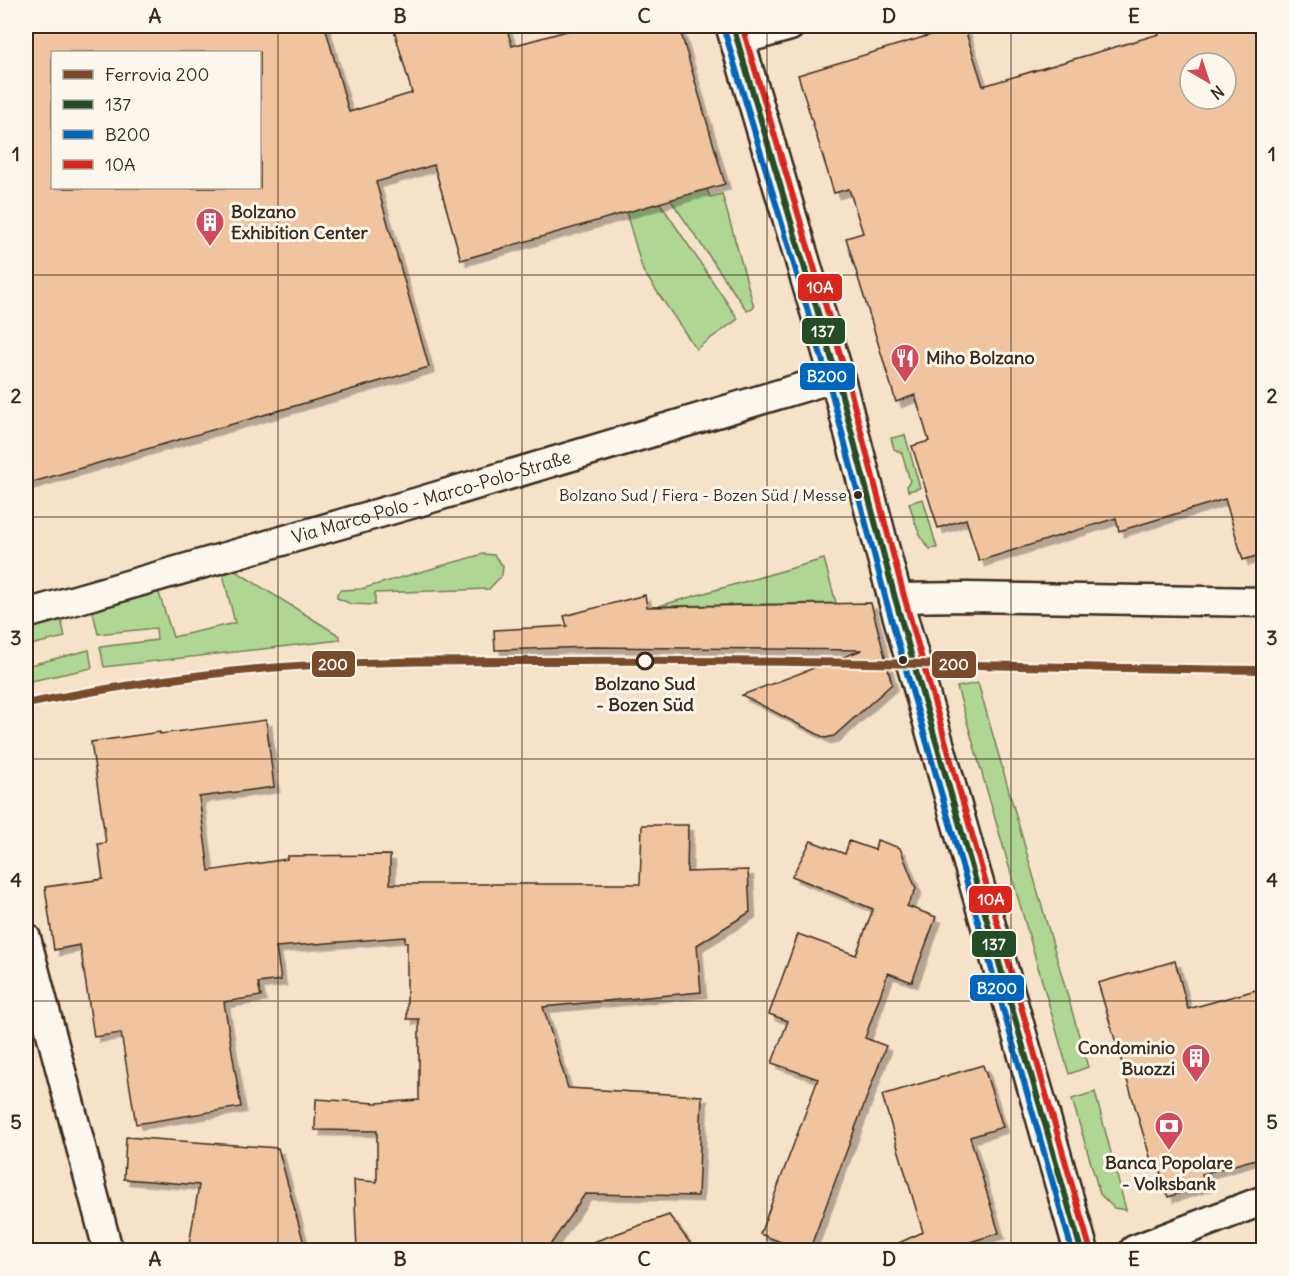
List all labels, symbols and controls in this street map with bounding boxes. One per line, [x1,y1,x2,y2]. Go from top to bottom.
text: A [149,3,162,28]
text: B [393,3,407,28]
text: C [637,3,651,28]
text: D [882,3,896,28]
text: E [1128,3,1140,28]
legend [51,51,261,189]
north arrow [1178,51,1238,111]
text: Ferrovia 200 [105,63,209,86]
text: N [1207,81,1228,104]
text: 137 [105,93,131,116]
text: B200 [105,123,150,146]
text: 1 [12,141,20,166]
text: 1 [1268,141,1276,166]
text: 10A [105,153,136,176]
place label: Bolzano Exhibition Center [231,200,369,244]
building icon: Bolzano Exhibition Center [194,206,226,248]
line badge: 10A [797,273,843,302]
text: 10A [806,277,834,297]
line badge: 137 [801,317,846,345]
text: 137 [811,321,835,341]
restaurant icon: Miho Bolzano [889,342,921,384]
place label: Miho Bolzano [926,346,1035,369]
line badge: B200 [799,362,856,391]
text: B200 [807,366,847,386]
text: 2 [11,383,22,408]
text: 2 [1267,383,1278,408]
street label: Via Marco Polo - Marco-Polo-Straße [289,445,574,548]
place label: Bolzano Sud / Fiera - Bozen Süd / Messe [559,485,847,505]
marker: Bolzano Sud / Fiera - Bozen Süd / Messe [852,489,864,501]
text: 3 [10,625,22,650]
text: 3 [1266,625,1278,650]
line badge: 200 [311,650,356,678]
line badge: 200 [931,650,977,679]
marker: Bolzano Sud - Bozen Süd [636,652,654,670]
text: 200 [318,654,348,674]
unlabelled marker [897,654,909,666]
text: 200 [939,654,969,674]
place label: Bolzano Sud - Bozen Süd [595,672,696,716]
text: 4 [10,867,22,892]
text: 4 [1266,867,1278,892]
line badge: 10A [968,885,1013,914]
text: 10A [977,889,1005,909]
line badge: 137 [971,930,1017,958]
text: 137 [982,934,1006,954]
line badge: B200 [969,974,1025,1002]
text: B200 [977,978,1017,998]
place label: Condominio Buozzi [1078,1036,1175,1080]
building icon: Condominio Buozzi [1180,1042,1212,1084]
text: 5 [10,1109,22,1134]
text: 5 [1266,1109,1278,1134]
bank icon: Banca Popolare - Volksbank [1153,1110,1185,1152]
place label: Banca Popolare - Volksbank [1105,1151,1233,1195]
text: A [149,1246,162,1271]
text: B [393,1246,407,1271]
text: C [637,1246,651,1271]
text: D [882,1246,896,1271]
text: E [1128,1246,1140,1271]

